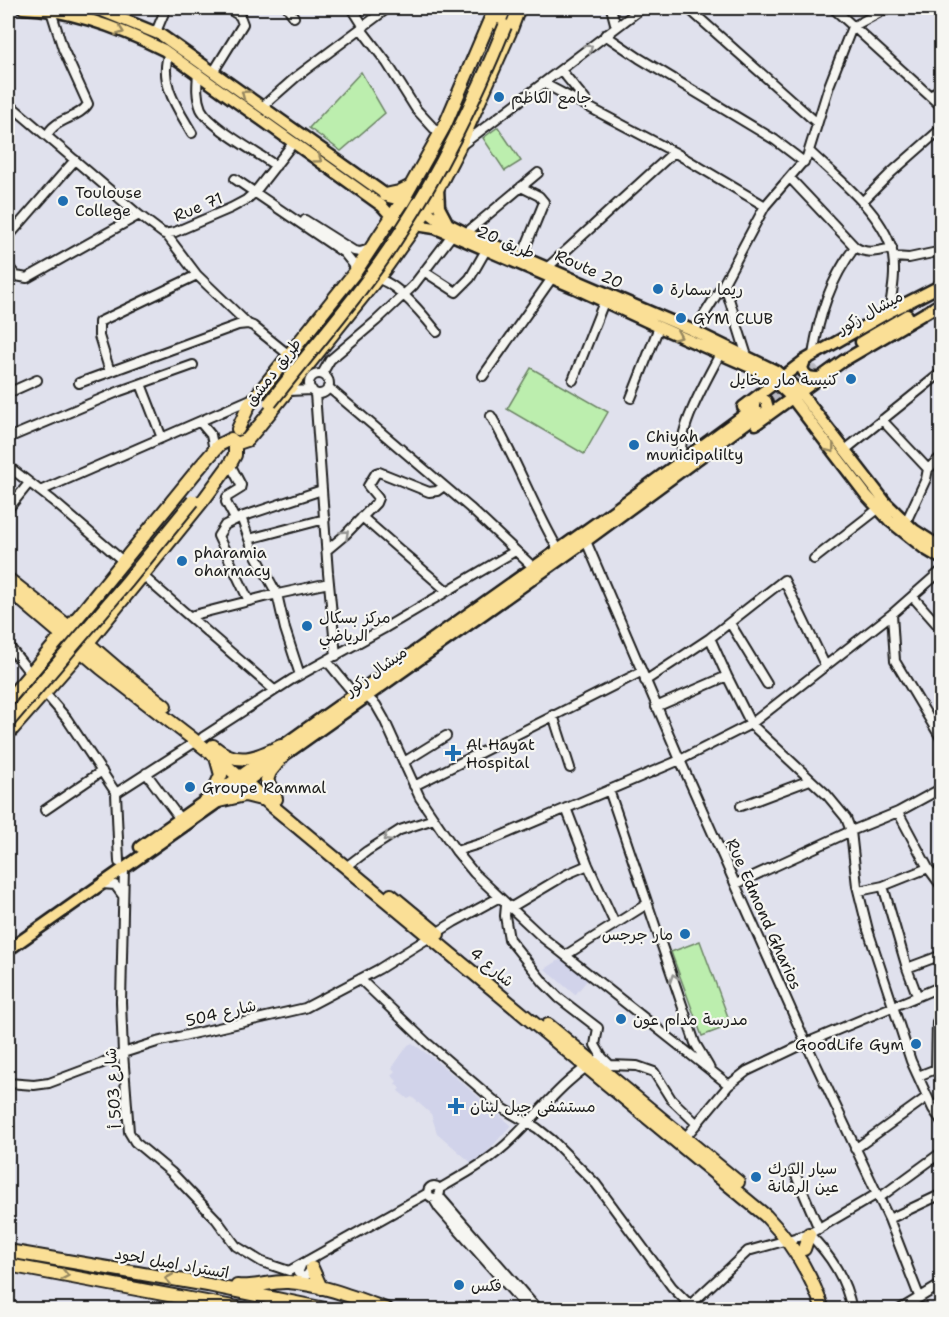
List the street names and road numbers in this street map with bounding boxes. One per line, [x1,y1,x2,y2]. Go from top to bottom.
street label: Rue 71 [170,187,226,227]
street label: طريق 20 [474,220,538,264]
street label: Route 20 [552,245,626,293]
street label: ميشال زكور [832,285,907,340]
street label: طريق دمشق [240,334,306,410]
street label: ميشال زكور [339,641,411,702]
street label: Rue Edmond Gharios [721,835,807,993]
street label: شارع 4 [465,942,518,992]
street label: شارع 504 [184,995,259,1032]
street label: شارع 503 أ [100,1047,127,1129]
street label: اتستراد اميل لحود [113,1243,231,1283]

